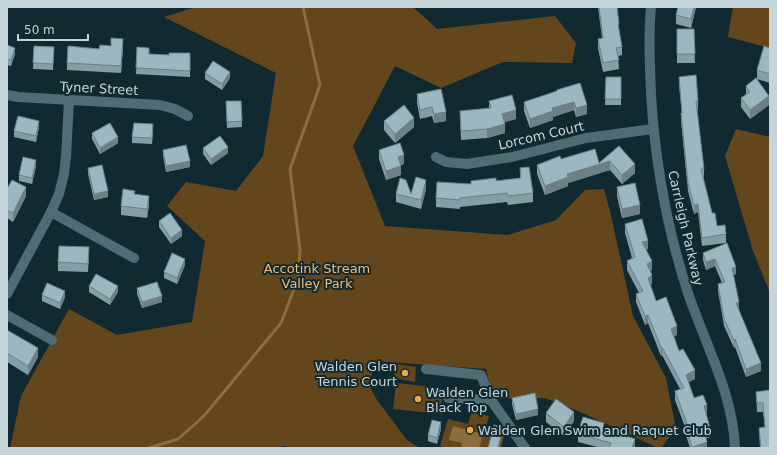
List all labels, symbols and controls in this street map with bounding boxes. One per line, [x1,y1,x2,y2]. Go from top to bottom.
scale bar [18,16,88,42]
text: 50 m [24,23,55,37]
street label: Tyner Street [58,79,139,98]
street label: Lorcom Court [497,118,585,153]
street label: Carrleigh Parkway [665,169,706,287]
park label: Accotink Stream Valley Park [264,261,370,291]
place label: Walden Glen Tennis Court [315,359,397,389]
marker: Walden Glen Tennis Court [400,368,410,378]
place label: Walden Glen Black Top [426,385,508,415]
marker: Walden Glen Black Top [413,394,423,404]
place label: Walden Glen Swim and Raquet Club [478,423,712,438]
marker: Walden Glen Swim and Raquet Club [465,425,475,435]

